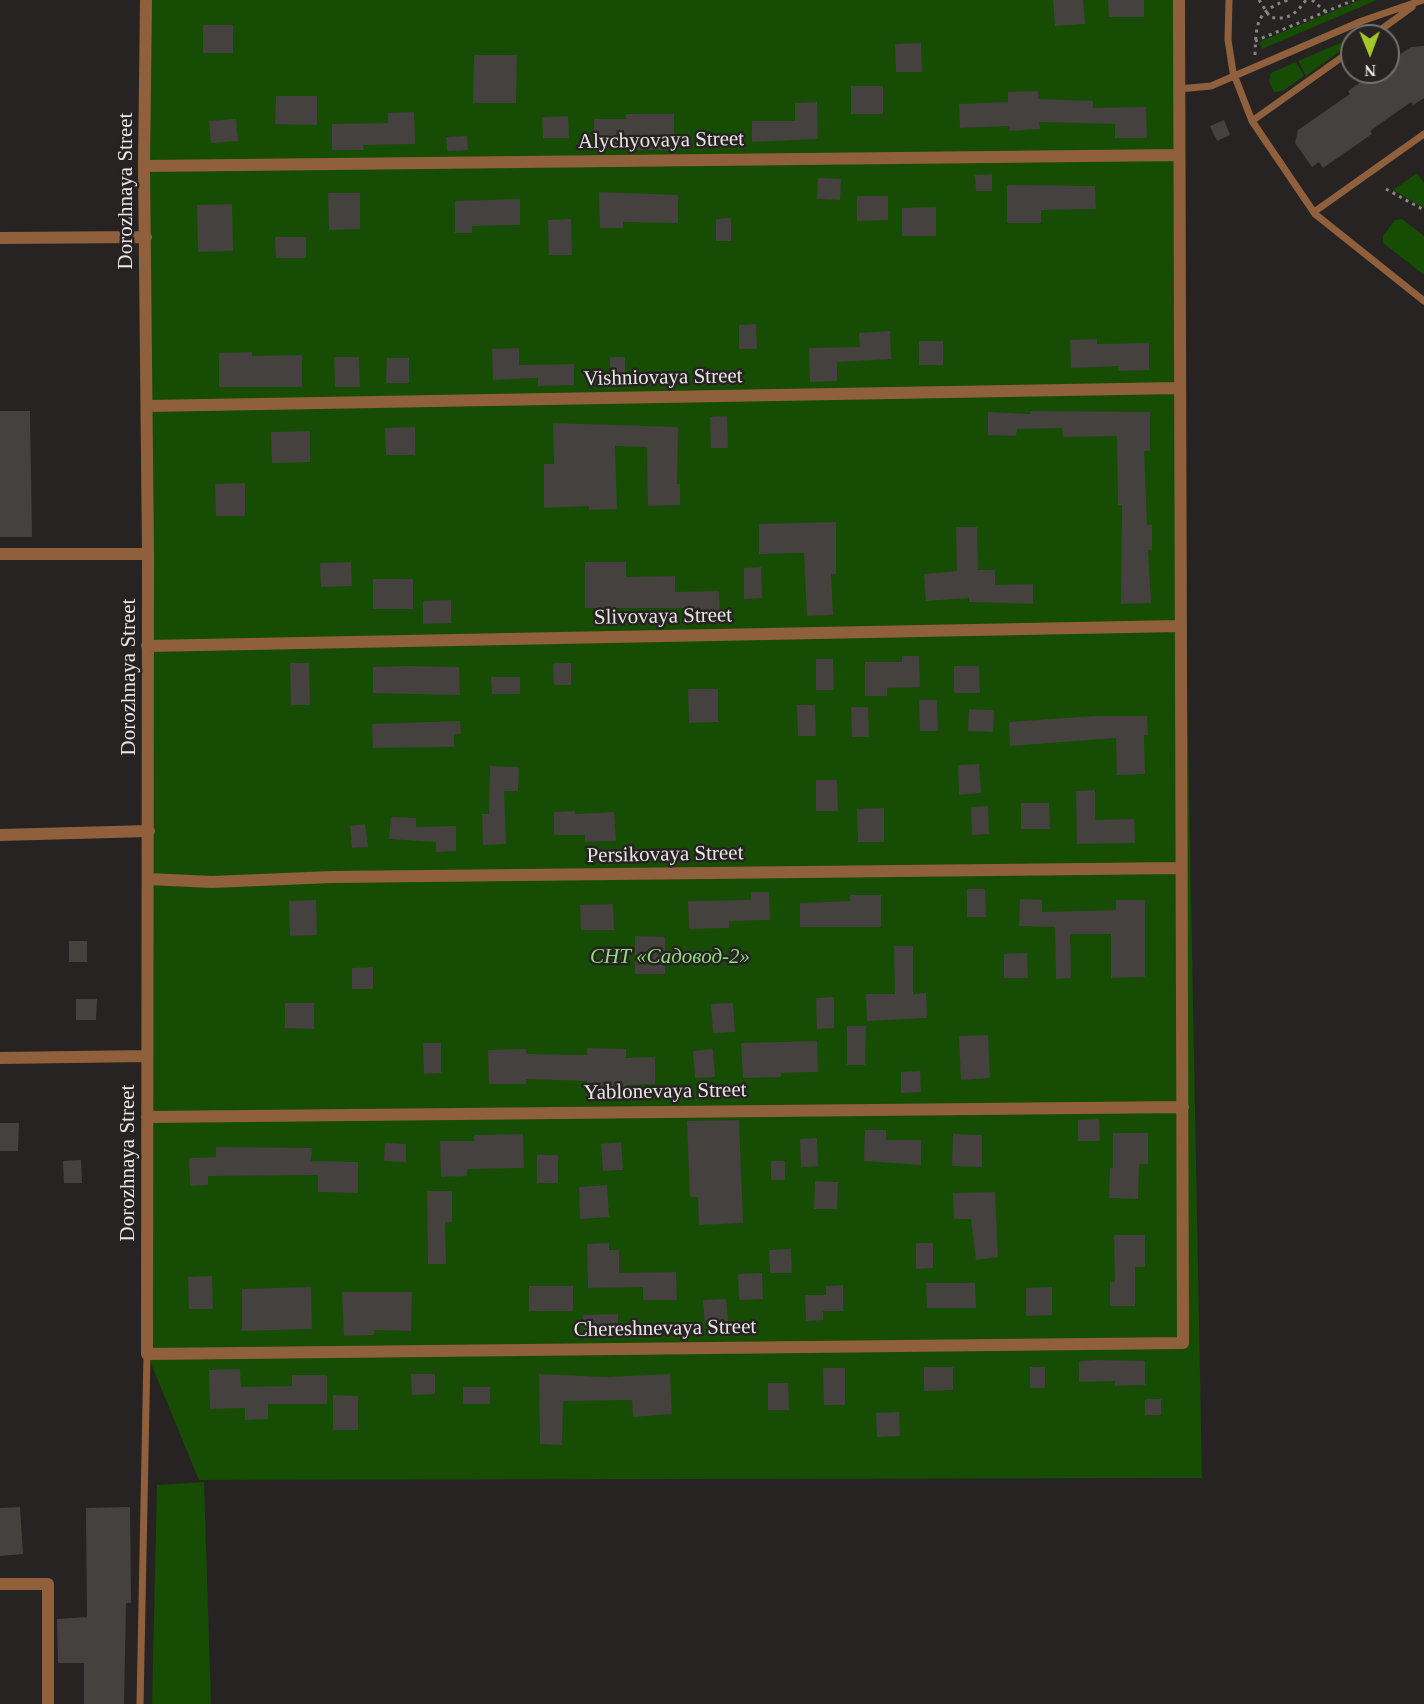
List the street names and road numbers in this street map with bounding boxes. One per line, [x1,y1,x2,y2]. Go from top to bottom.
street label: Dorozhnaya Street [113,113,139,269]
street label: Alychyovaya Street [578,127,744,155]
street label: Vishniovaya Street [583,364,743,392]
street label: Dorozhnaya Street [116,599,142,755]
street label: Slivovaya Street [594,603,732,631]
street label: Persikovaya Street [586,841,744,869]
street label: Yablonevaya Street [583,1078,747,1106]
street label: Dorozhnaya Street [115,1085,141,1241]
street label: Chereshnevaya Street [574,1315,756,1343]

